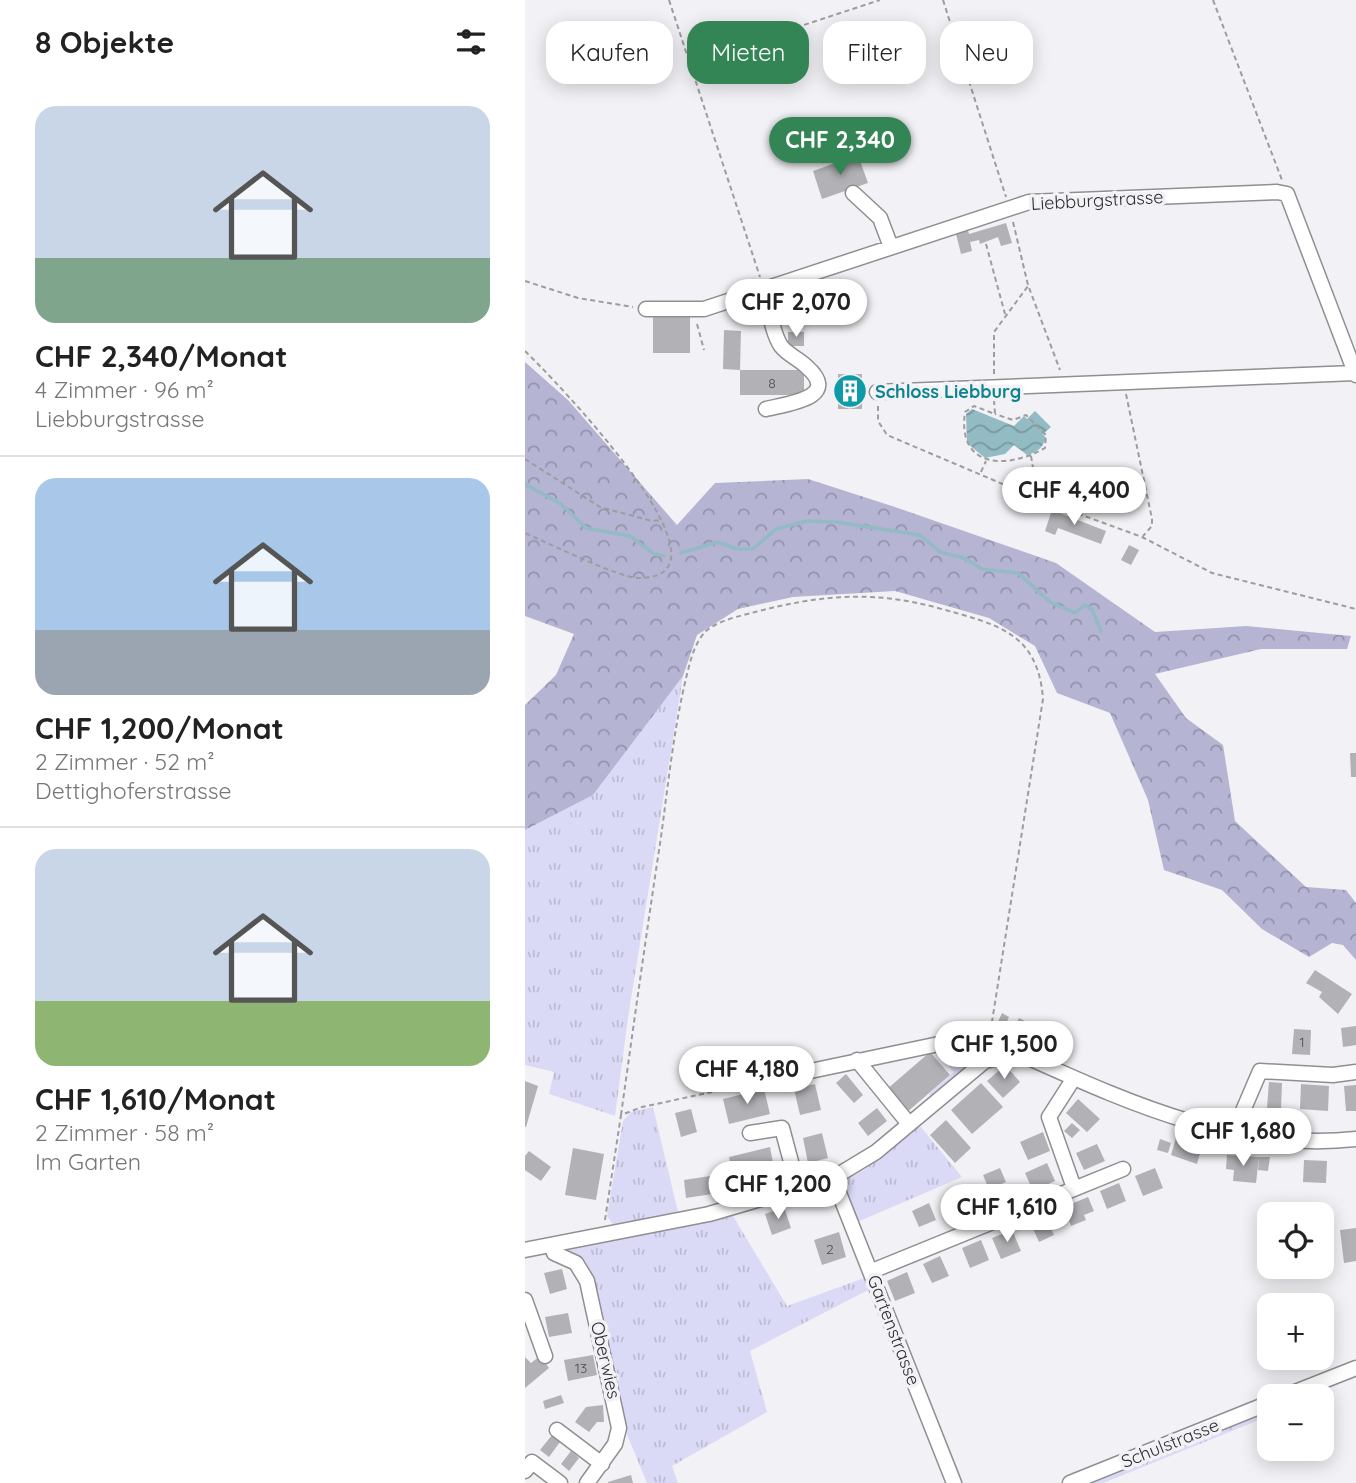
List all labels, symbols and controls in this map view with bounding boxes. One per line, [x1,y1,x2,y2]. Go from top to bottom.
chip: Kaufen [546,21,673,84]
chip: Mieten [687,21,809,84]
chip: Filter [823,21,926,84]
chip: Neu [940,21,1033,84]
text: 8 Objekte [35,23,174,61]
icon: filters [452,23,490,61]
pin: CHF 2,340 [760,118,920,177]
text: CHF 2,340 [785,125,895,154]
icon: home [200,152,326,278]
street label: Liebburgstrasse [1030,185,1164,215]
pin: CHF 2,070 [716,280,876,339]
text: CHF 2,070 [741,287,851,316]
text: CHF 2,340/Monat [35,337,287,375]
building icon: Schloss Liebburg [831,372,869,410]
house number: 8 [768,374,776,392]
text: 4 Zimmer · 96 m² [35,375,214,404]
place label: Schloss Liebburg [875,380,1021,403]
text: Liebburgstrasse [35,404,204,433]
pin: CHF 4,400 [994,468,1154,527]
text: CHF 4,400 [1018,475,1130,504]
icon: home [200,524,326,650]
text: CHF 1,200/Monat [35,709,284,747]
text: 2 Zimmer · 52 m² [35,747,214,776]
text: Dettighoferstrasse [35,776,231,805]
icon: home [200,895,326,1021]
pin: CHF 1,500 [924,1021,1084,1081]
text: CHF 1,500 [950,1029,1058,1058]
house number: 1 [1299,1033,1305,1051]
pin: CHF 4,180 [667,1046,827,1106]
text: CHF 4,180 [695,1054,799,1083]
text: CHF 1,610/Monat [35,1080,276,1118]
pin: CHF 1,680 [1163,1108,1323,1168]
text: CHF 1,680 [1190,1116,1296,1145]
text: 2 Zimmer · 58 m² [35,1118,214,1147]
text: Im Garten [35,1147,141,1176]
pin: CHF 1,200 [698,1162,858,1221]
text: CHF 1,200 [725,1169,831,1198]
pin: CHF 1,610 [927,1184,1087,1244]
text: CHF 1,610 [957,1192,1057,1221]
map controls [1257,1202,1334,1461]
button: locate [1257,1202,1334,1279]
house number: 2 [826,1240,834,1258]
street label: Gartenstrasse [862,1272,926,1388]
button: + [1257,1293,1334,1370]
street label: Oberwies [586,1319,626,1401]
house number: 13 [575,1359,587,1377]
button: − [1257,1384,1334,1461]
street label: Schulstrasse [1118,1413,1222,1473]

